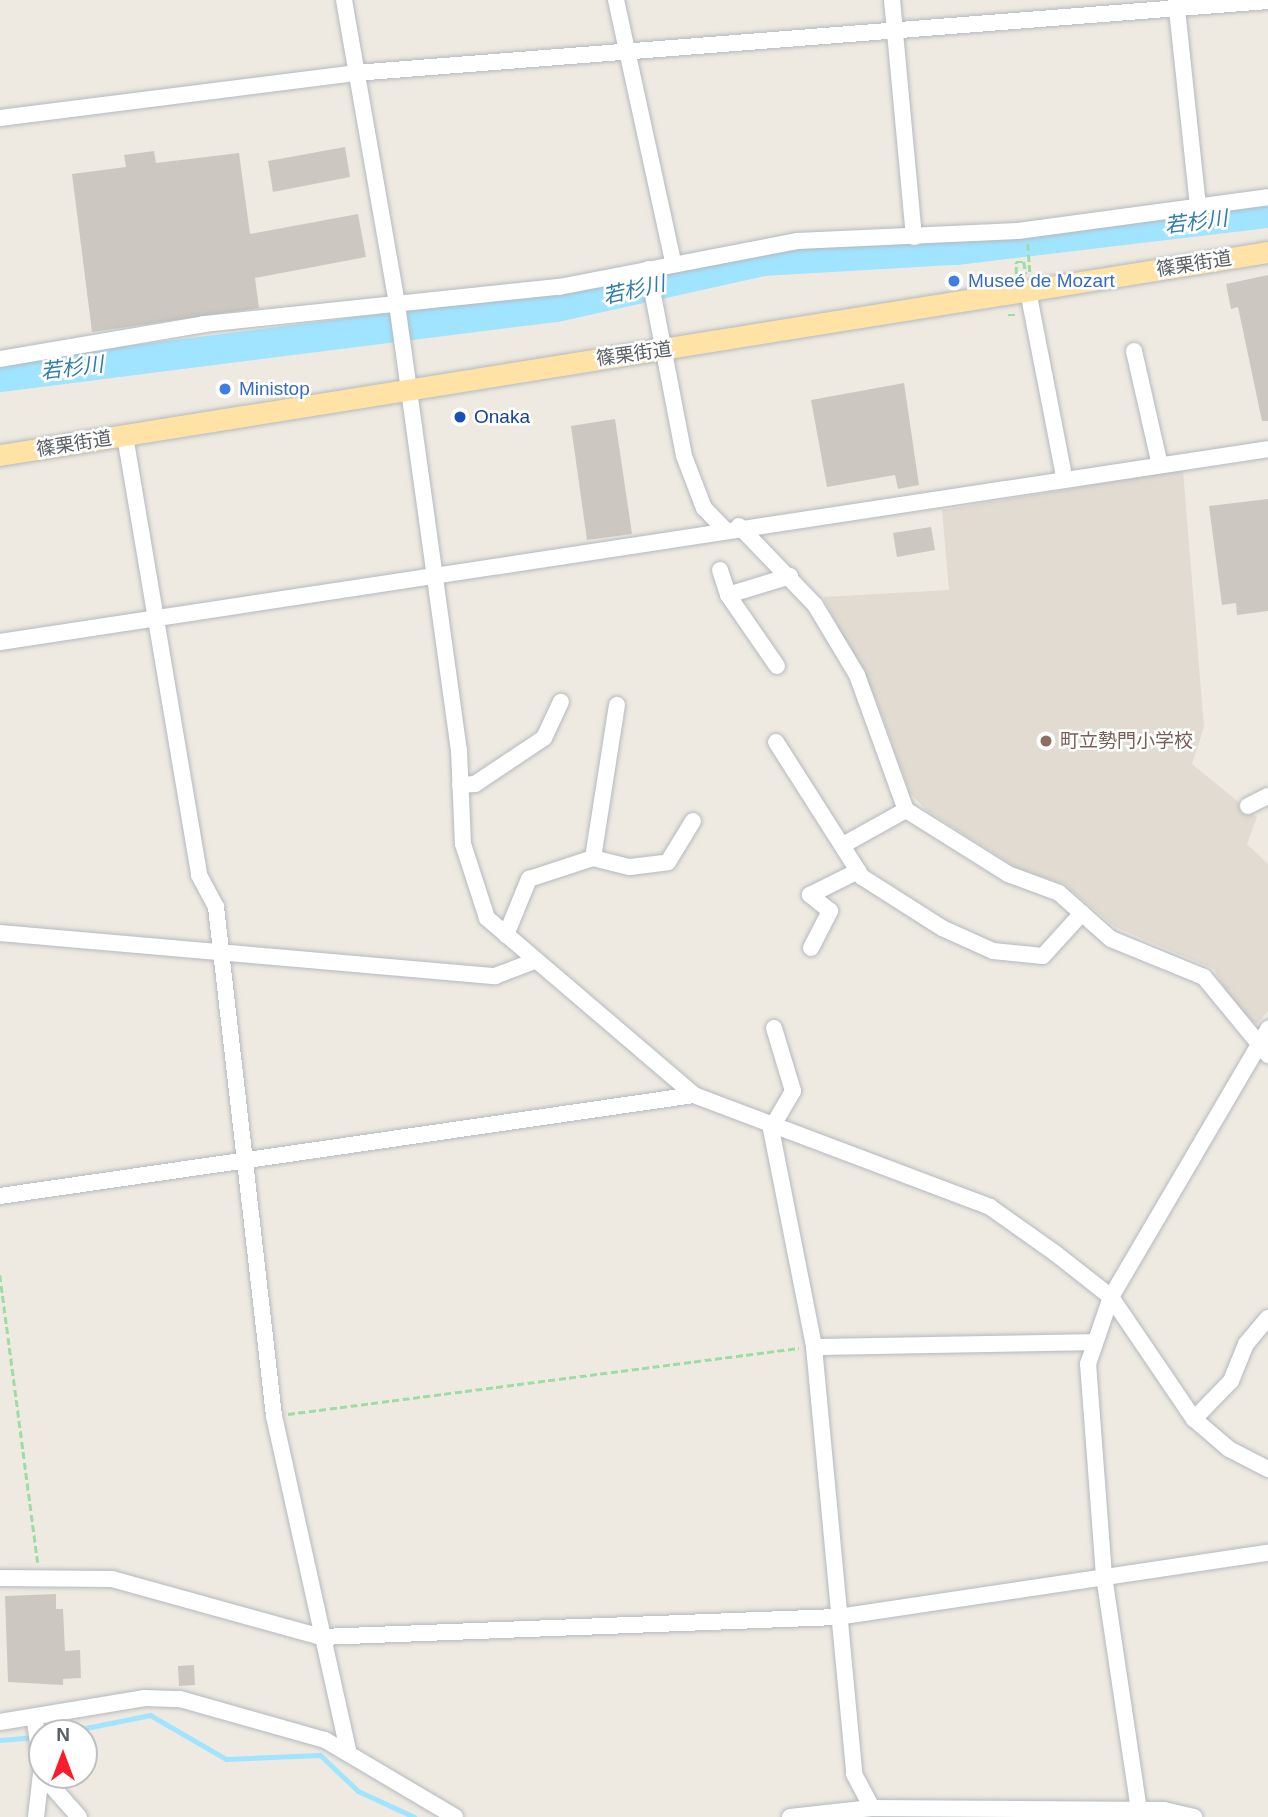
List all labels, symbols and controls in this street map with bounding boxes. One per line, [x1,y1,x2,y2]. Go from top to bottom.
water label: 若杉川 [1163,206,1229,238]
street label: 篠栗街道 [1155,247,1233,281]
place label: Museé de Mozart [968,270,1115,292]
water label: 若杉川 [600,271,668,309]
marker: Museé de Mozart [946,273,962,289]
street label: 篠栗街道 [595,337,673,371]
water label: 若杉川 [39,352,105,384]
place label: Ministop [239,378,310,400]
marker: Ministop [217,381,233,397]
place label: Onaka [474,406,530,428]
marker: Onaka [452,409,468,425]
street label: 篠栗街道 [35,427,113,461]
place label: 町立勢門小学校 [1060,730,1193,752]
marker: 町立勢門小学校 [1038,733,1054,749]
north arrow [28,1719,98,1789]
text: N [56,1724,70,1745]

